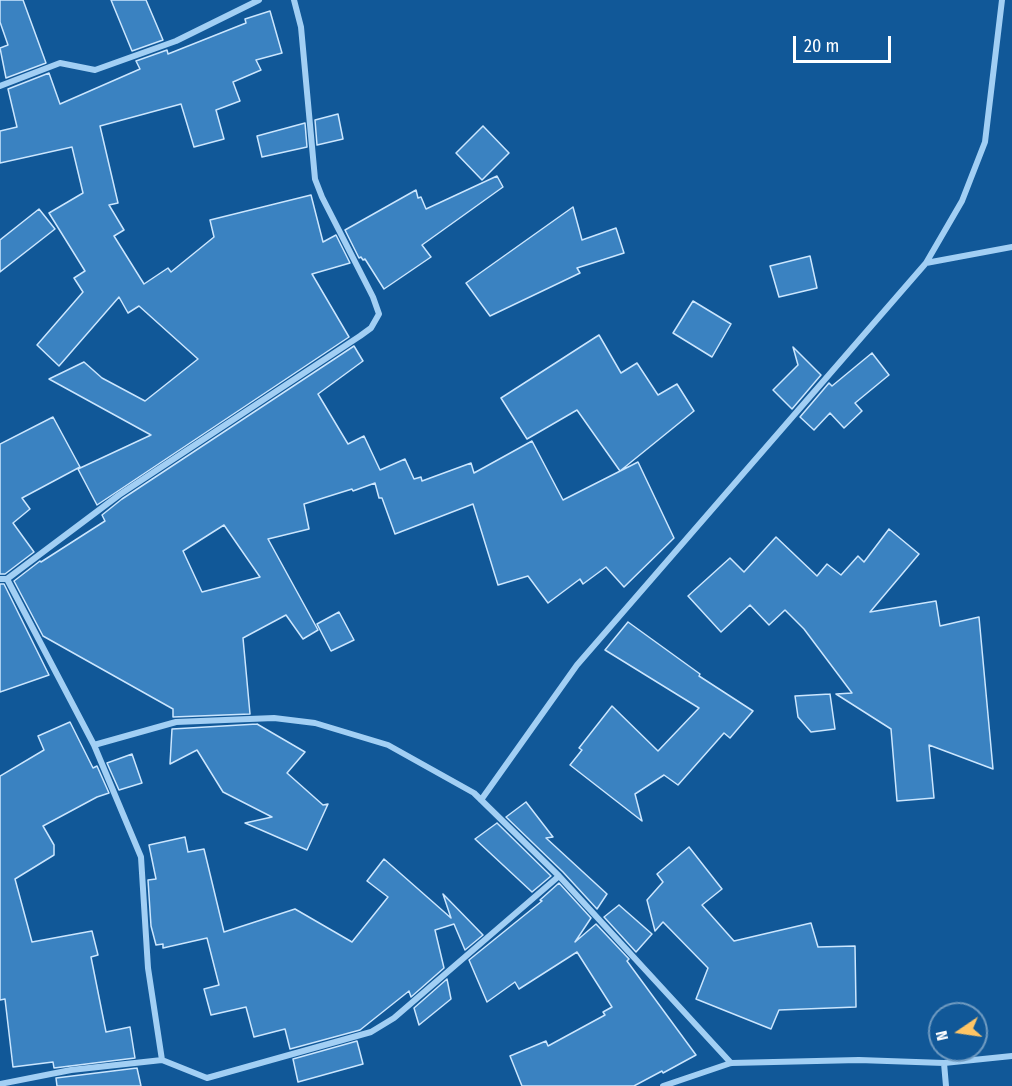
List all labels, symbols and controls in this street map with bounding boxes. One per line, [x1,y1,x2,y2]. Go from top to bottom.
scale bar [796,24,894,62]
text: 20 m [804,35,839,57]
north arrow [928,1002,988,1062]
text: N [932,1029,952,1043]

